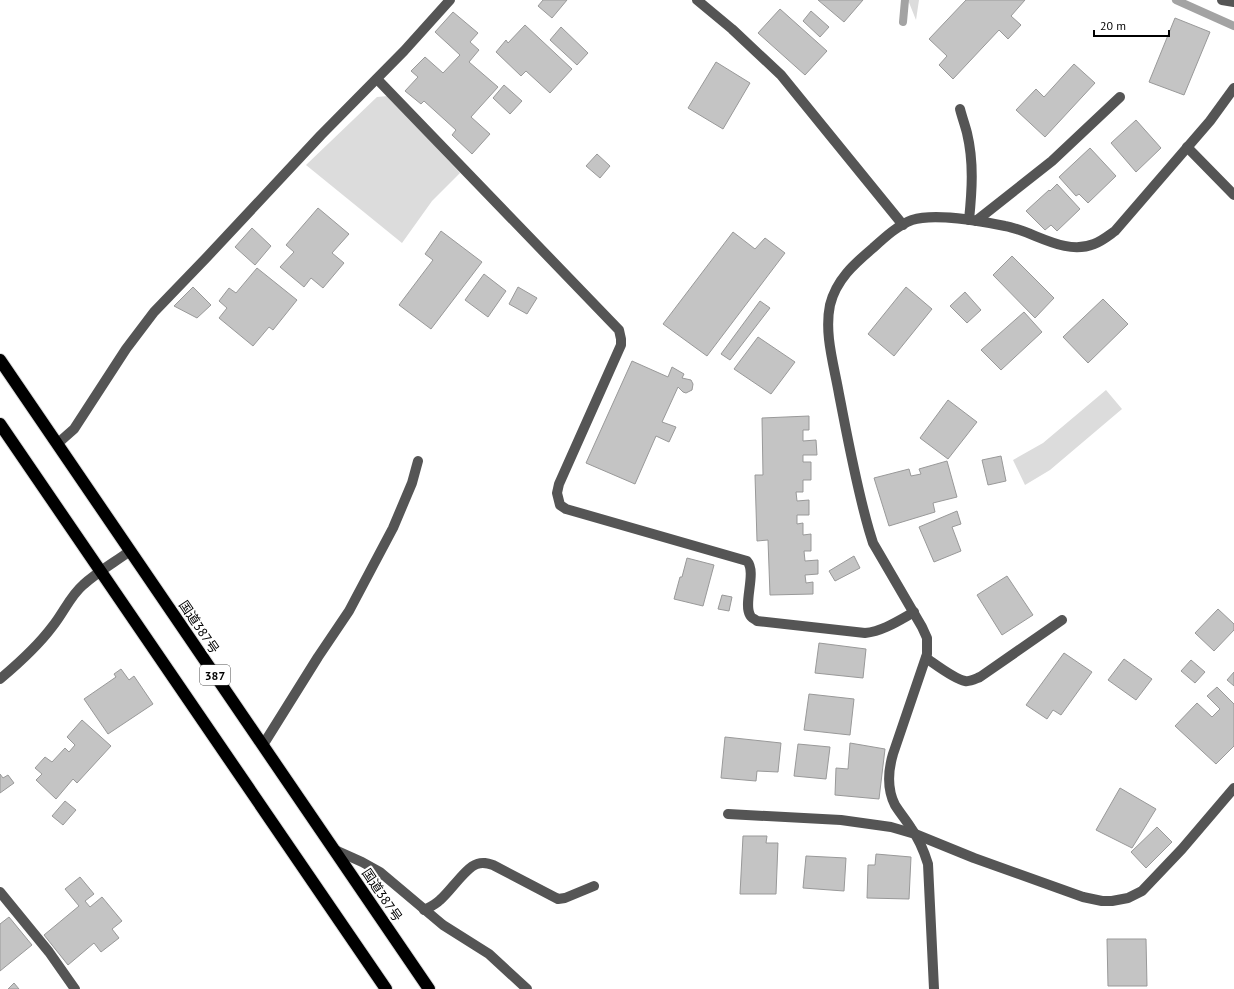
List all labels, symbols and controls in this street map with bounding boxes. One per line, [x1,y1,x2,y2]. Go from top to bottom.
scale bar [1094,12,1169,38]
text: 20 m [1100,18,1126,33]
street label: 国道387号 [175,597,223,657]
road number: 387 [200,665,230,685]
street label: 国道387号 [358,865,406,925]

